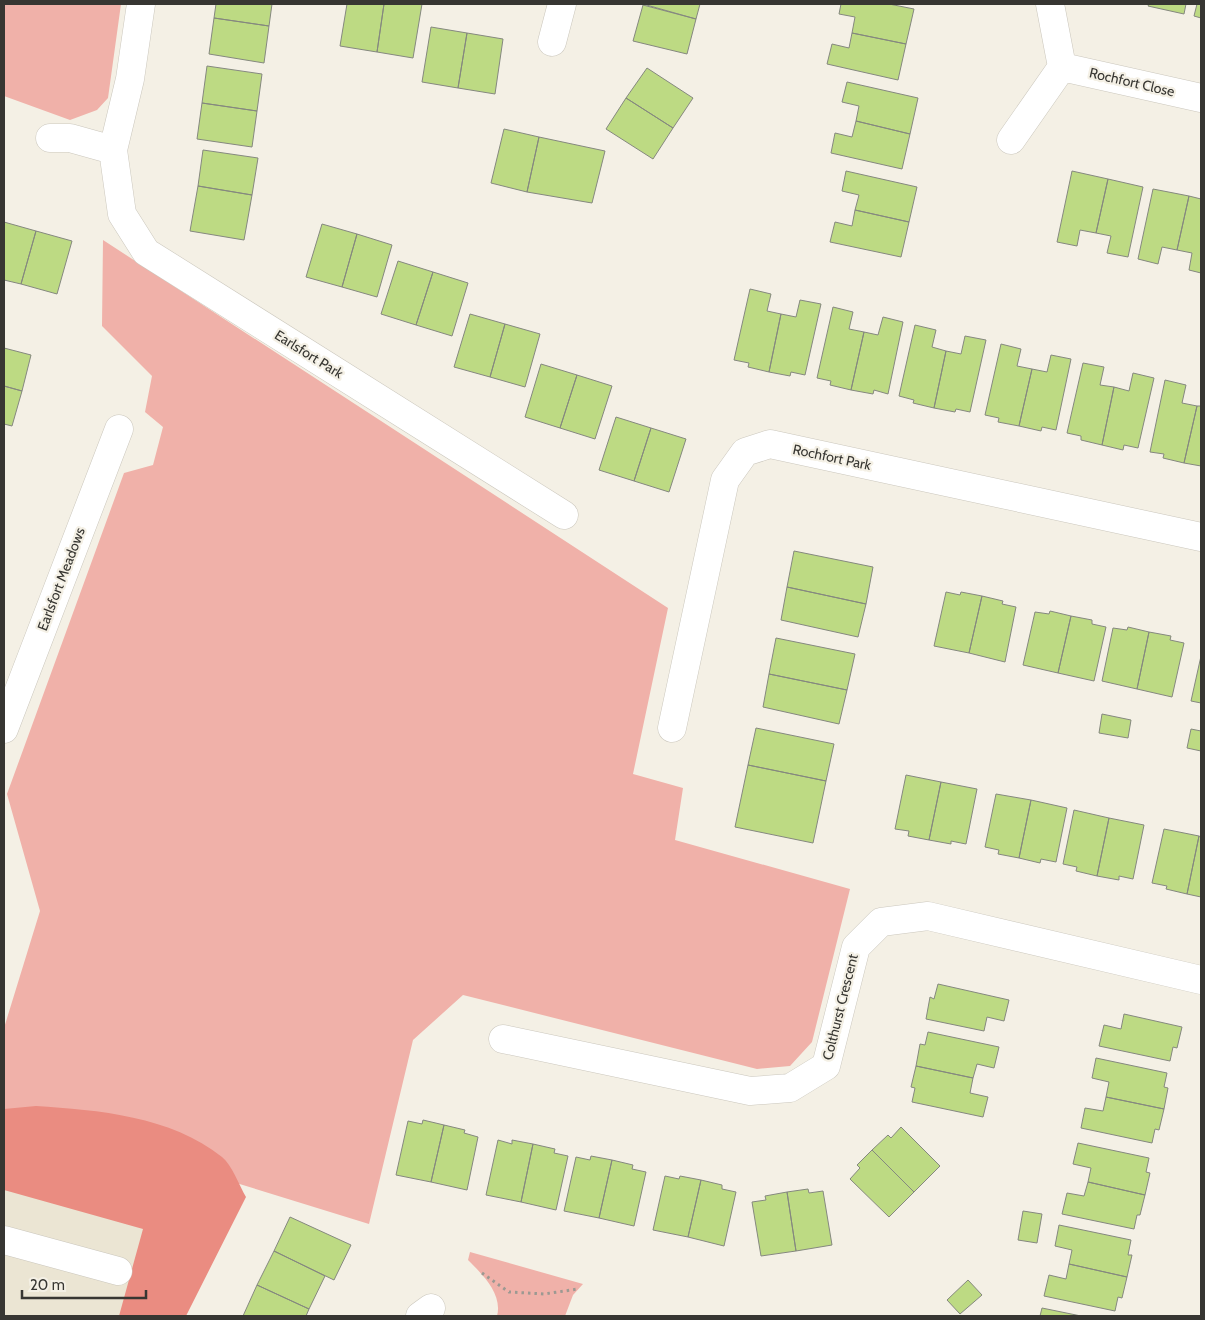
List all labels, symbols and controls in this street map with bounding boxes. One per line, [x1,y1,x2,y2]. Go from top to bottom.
street label: Rochfort Close [1088,63,1176,101]
street label: Earlsfort Park [271,326,347,383]
street label: Rochfort Park [791,440,873,474]
street label: Earlsfort Meadows [33,525,89,633]
street label: Colthurst Crescent [818,952,862,1062]
scale bar [22,1268,146,1300]
text: 20 m [30,1276,65,1294]

